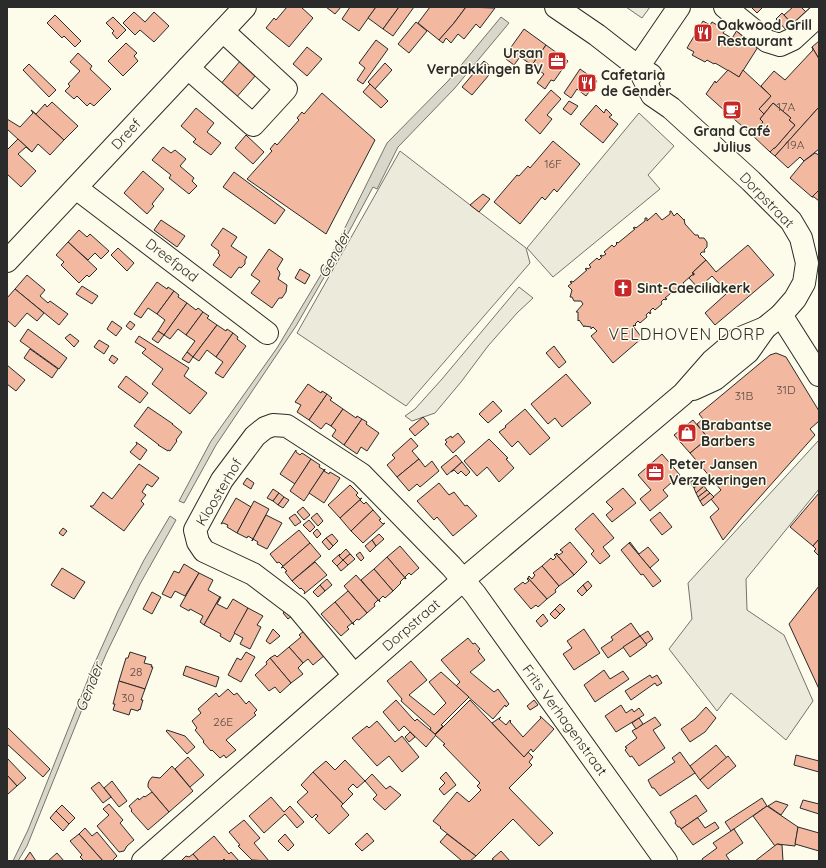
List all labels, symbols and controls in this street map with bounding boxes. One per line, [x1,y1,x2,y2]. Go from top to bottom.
place label: Oakwood Grill Restaurant [717,16,812,50]
restaurant icon: Oakwood Grill Restaurant [692,22,714,44]
place label: Ursan Verpakkingen BV [427,44,544,78]
office icon: Ursan Verpakkingen BV [546,50,568,72]
place label: Cafetaria de Gender [601,66,671,100]
restaurant icon: Cafetaria de Gender [576,72,598,94]
cafe icon: Grand Café Julius [721,99,743,121]
house number: 17A [777,99,795,114]
street label: Dreef [107,115,145,153]
place label: Grand Café Julius [693,122,771,156]
house number: 19A [786,137,805,152]
house number: 16F [544,156,562,171]
street label: Dorpstraat [736,168,798,232]
water label: Gender [313,225,356,281]
street label: Dreefpad [142,234,202,286]
church icon: Sint-Caeciliakerk [612,277,634,299]
place label: Sint-Caeciliakerk [637,279,751,297]
district label: VELDHOVEN DORP [608,324,766,344]
house number: 31D [776,382,796,397]
house number: 31B [735,388,753,403]
place label: Brabantse Barbers [701,416,772,450]
shop icon: Brabantse Barbers [676,422,698,444]
street label: Kloosterhof [192,455,246,529]
place label: Peter Jansen Verzekeringen [669,455,766,489]
office icon: Peter Jansen Verzekeringen [644,461,666,483]
street label: Dorpstraat [378,595,444,655]
water label: Gender [71,658,108,714]
street label: Frits Verhagenstraat [519,661,612,779]
house number: 28 [129,664,143,679]
house number: 30 [121,690,135,705]
house number: 26E [213,714,233,729]

